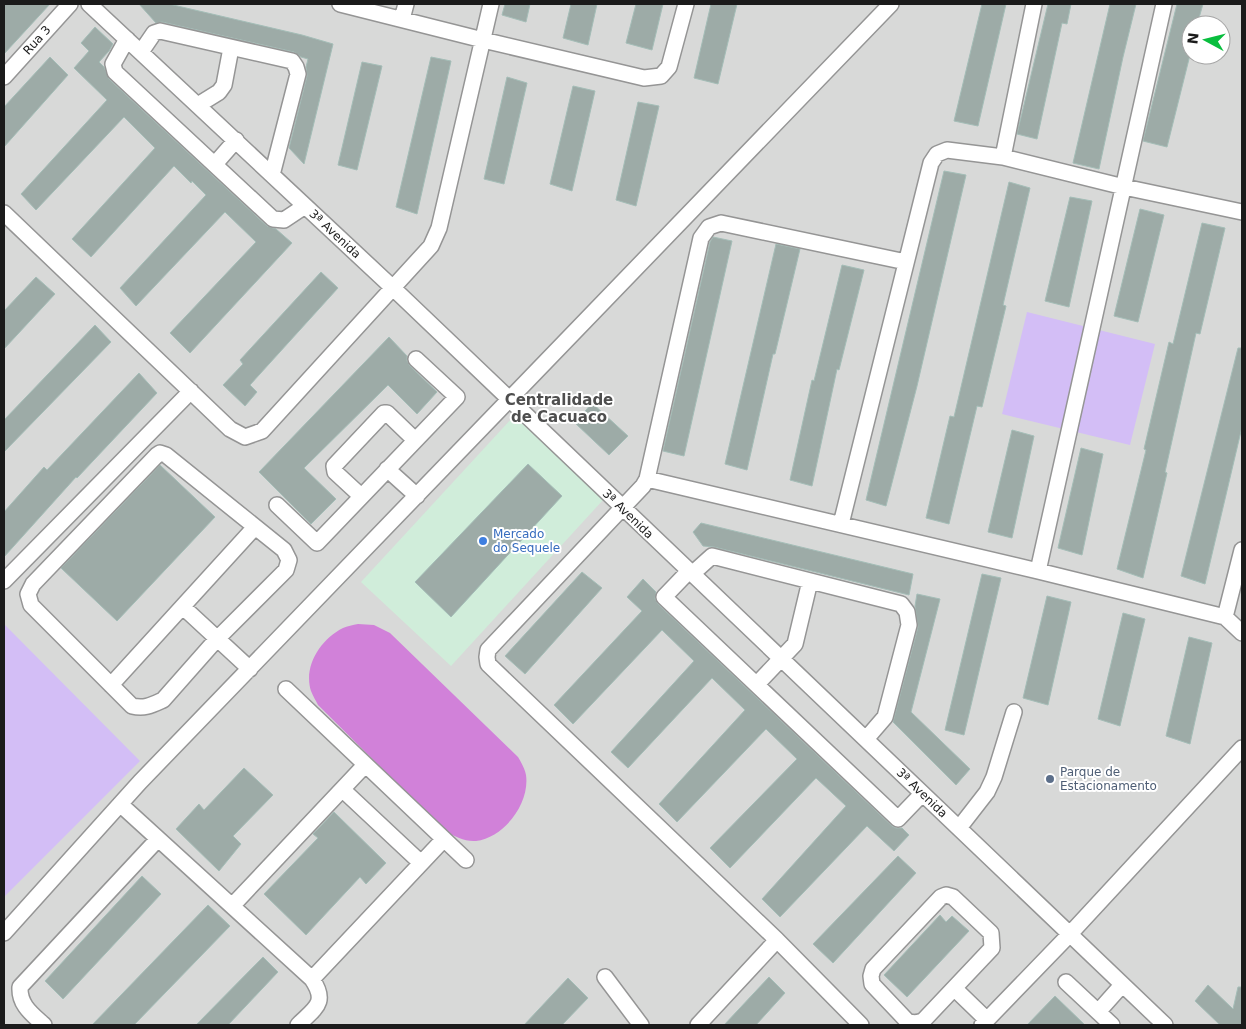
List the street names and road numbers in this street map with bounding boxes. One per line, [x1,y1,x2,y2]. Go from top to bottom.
street label: Rua 3 [20,23,54,57]
street label: 3ª Avenida [306,207,364,261]
street label: 3ª Avenida [600,486,656,542]
street label: 3ª Avenida [894,765,950,821]

